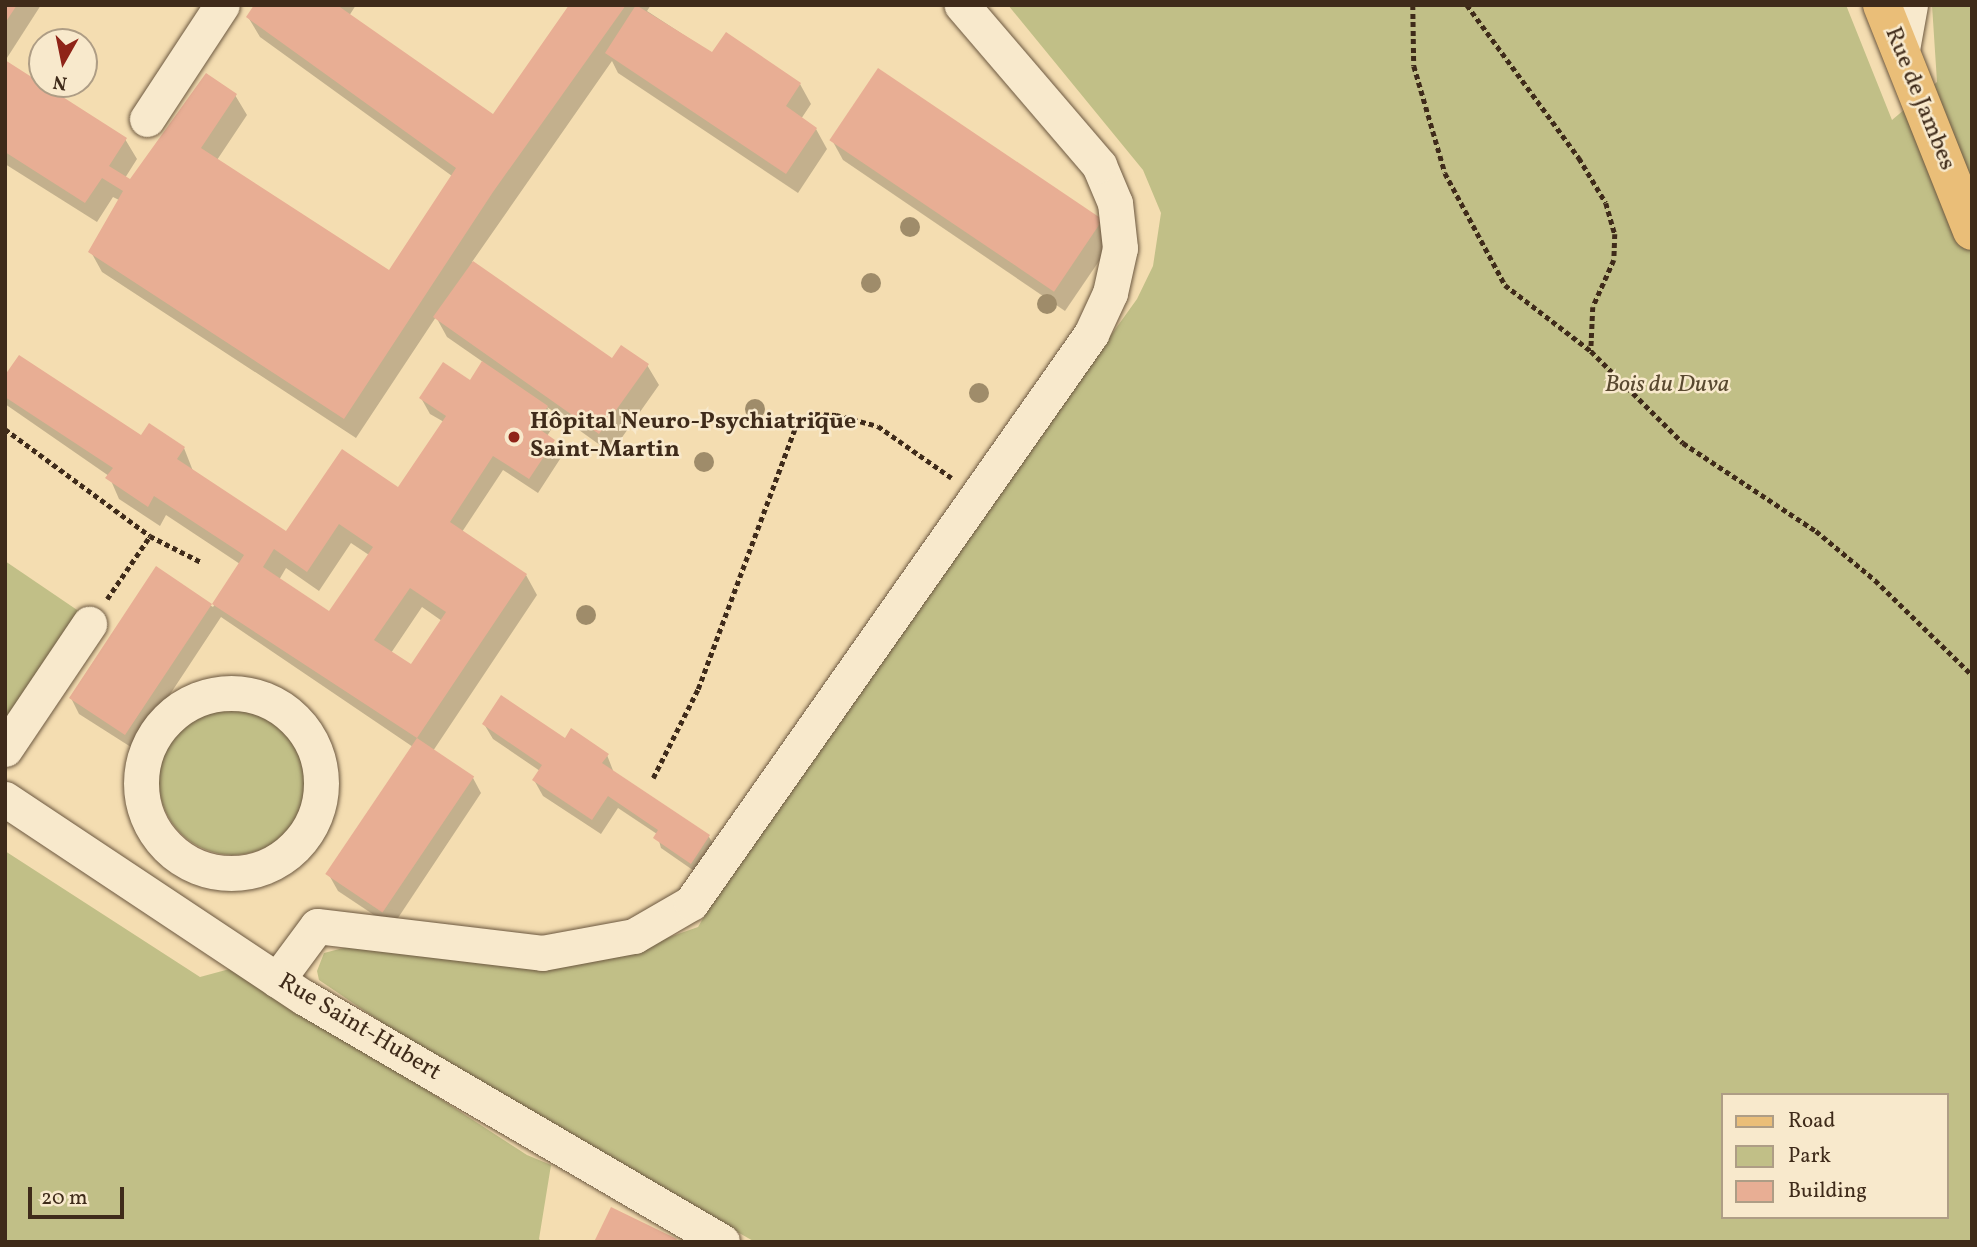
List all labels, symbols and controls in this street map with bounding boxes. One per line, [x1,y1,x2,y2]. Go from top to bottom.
street label: Rue de Jambes [1877,23,1961,175]
north arrow [28,28,98,98]
text: N [51,68,69,96]
park label: Bois du Duva [1605,372,1729,400]
place label: Hôpital Neuro-Psychiatrique Saint-Martin [530,409,856,465]
marker: Hôpital Neuro-Psychiatrique Saint-Martin [504,427,524,447]
street label: Rue Saint-Hubert [272,968,446,1088]
legend [1722,1093,1949,1219]
text: Road [1788,1107,1835,1136]
text: Park [1788,1142,1831,1171]
scale bar [32,1174,128,1218]
text: Building [1788,1177,1867,1206]
text: 20 m [41,1184,87,1213]

